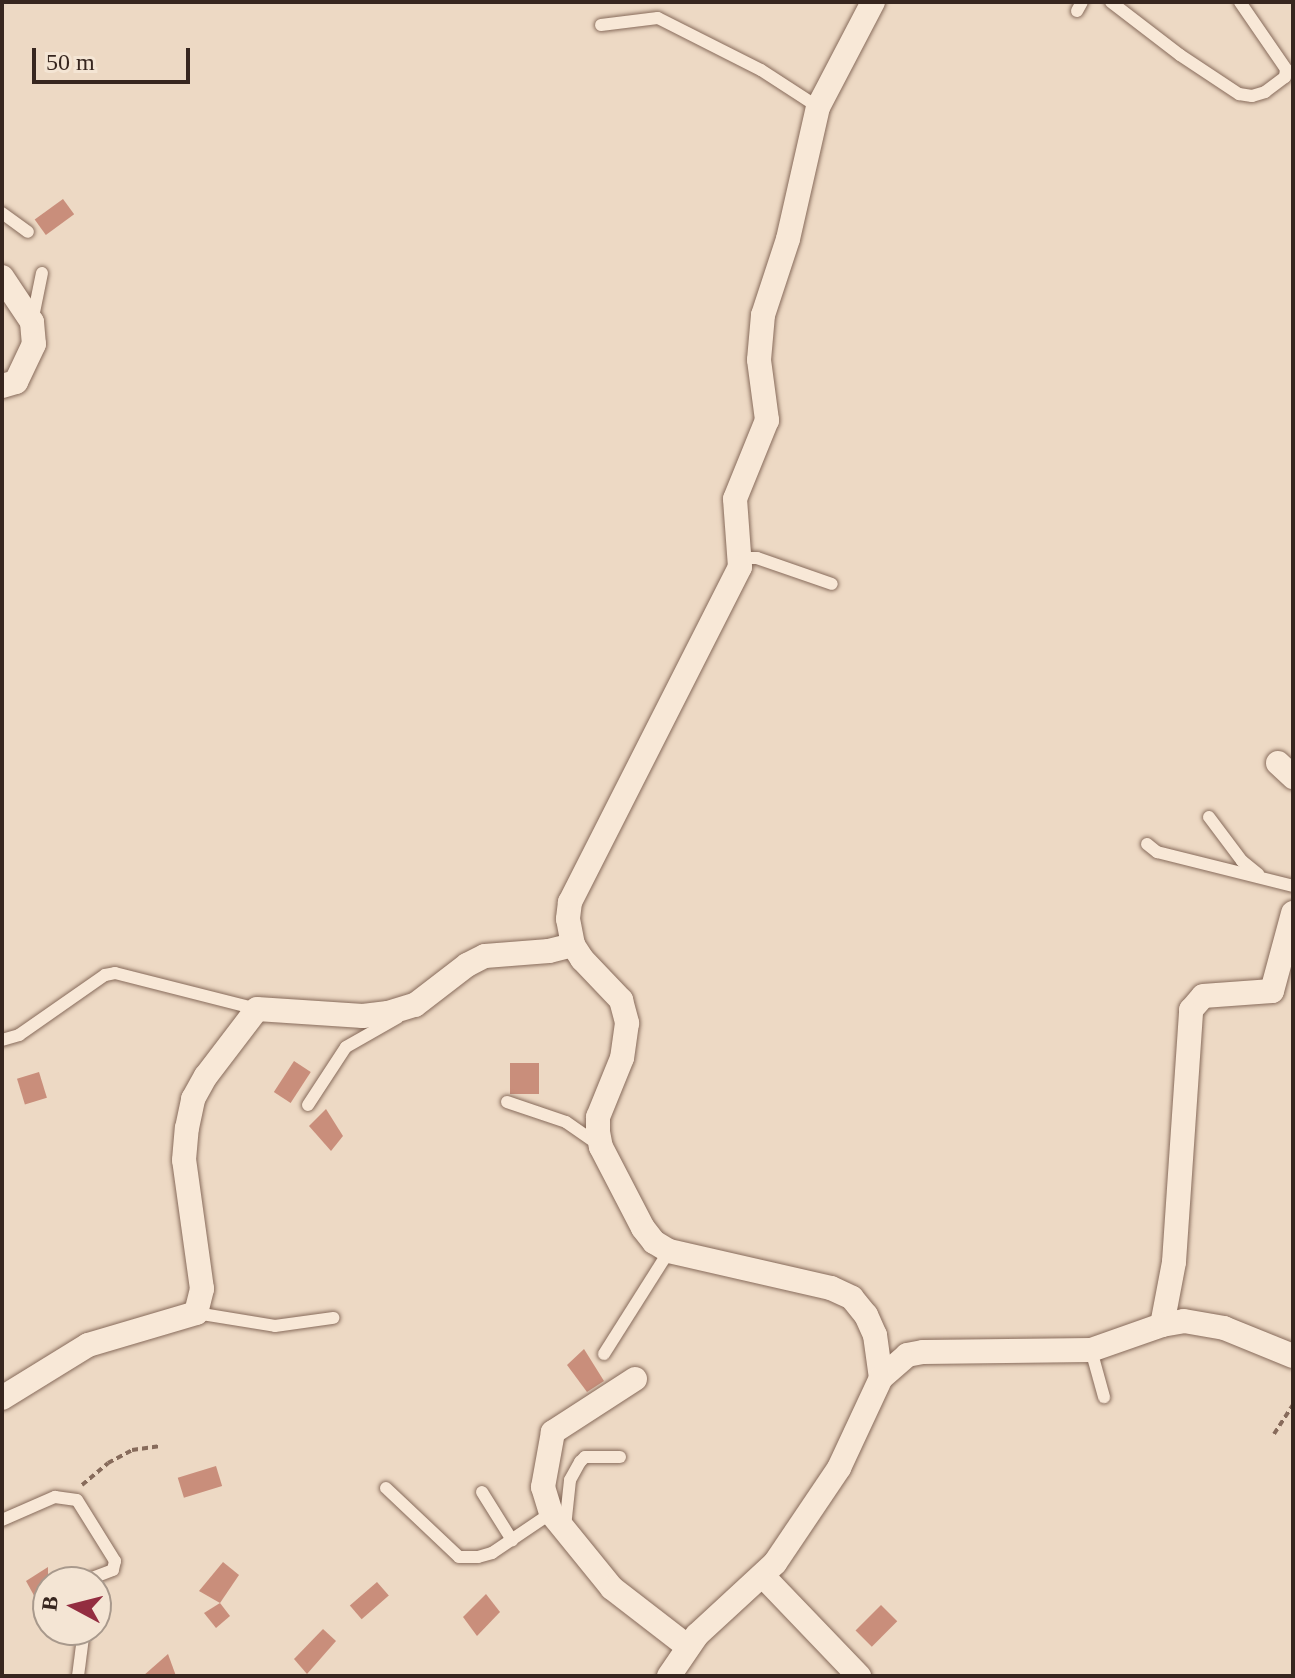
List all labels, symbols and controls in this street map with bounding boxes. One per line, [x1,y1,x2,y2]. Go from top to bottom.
scale bar [36,32,194,82]
text: 50 m [46,49,95,75]
north arrow [32,1566,112,1646]
text: B [36,1594,63,1612]

